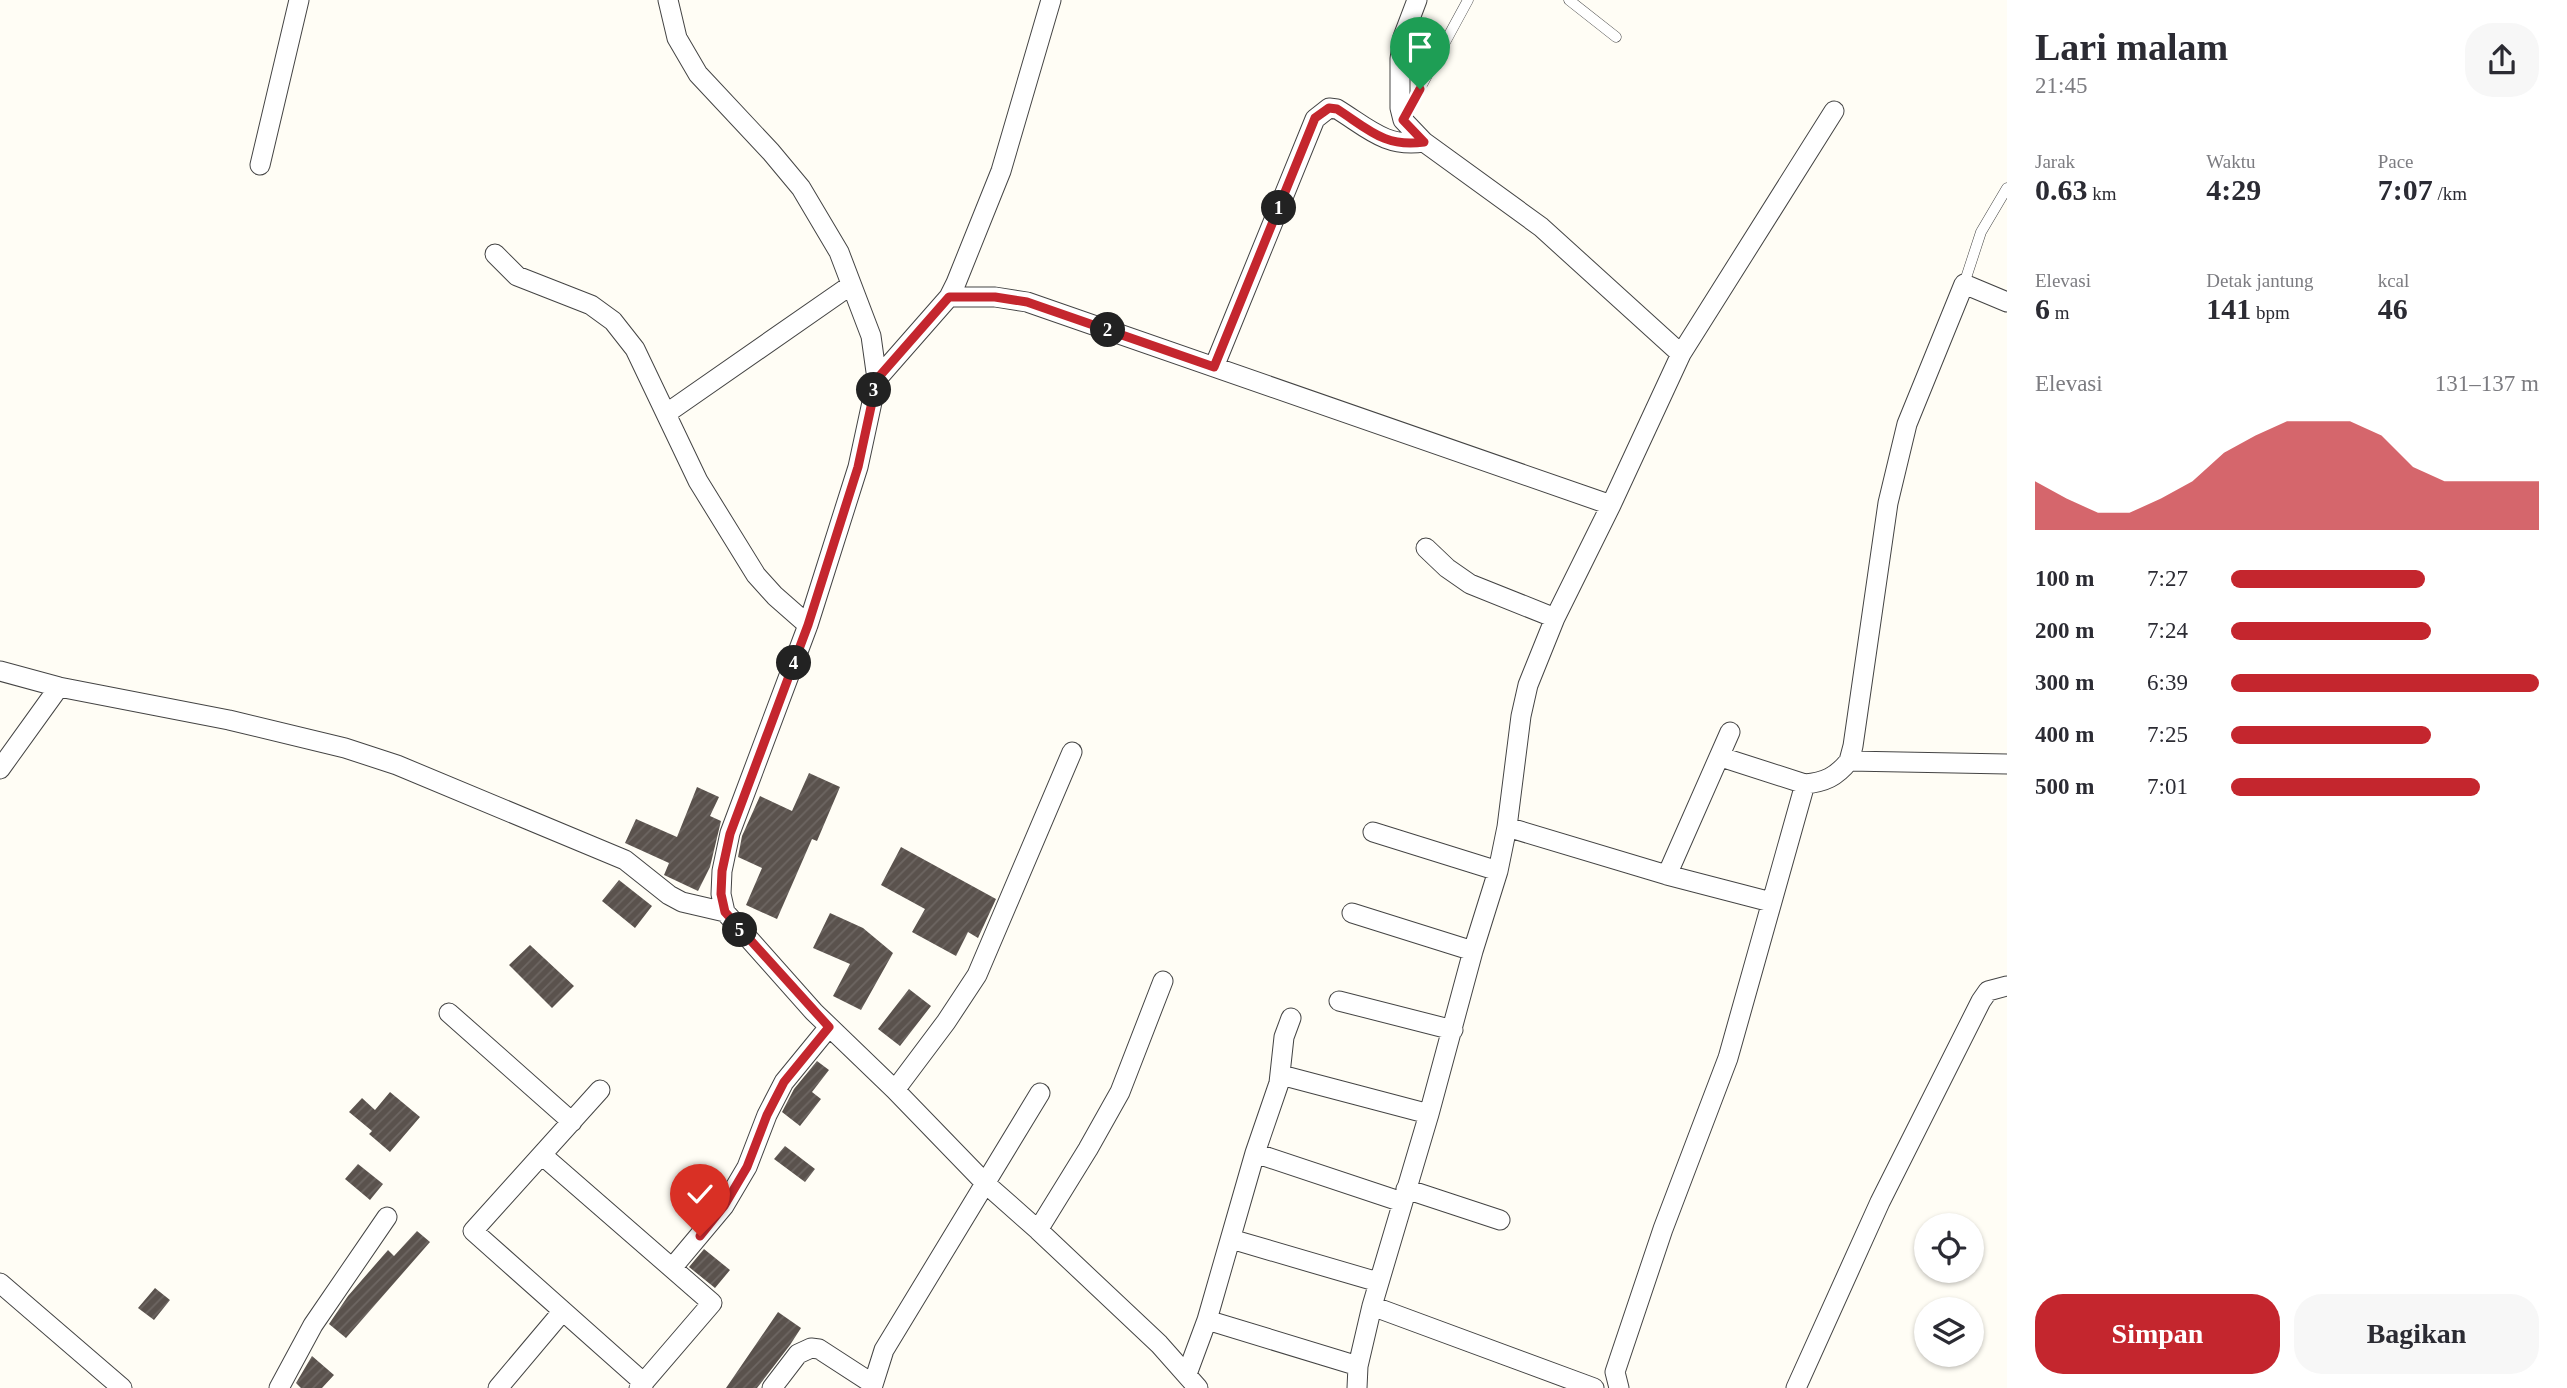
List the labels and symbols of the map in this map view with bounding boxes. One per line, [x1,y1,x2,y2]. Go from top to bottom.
pin [1390,17,1450,89]
pin: 1 [1262,190,1296,226]
pin: 2 [1090,312,1126,348]
pin: 3 [856,372,892,408]
pin: 4 [776,646,812,680]
pin: 5 [722,912,758,948]
pin [670,1164,730,1236]

